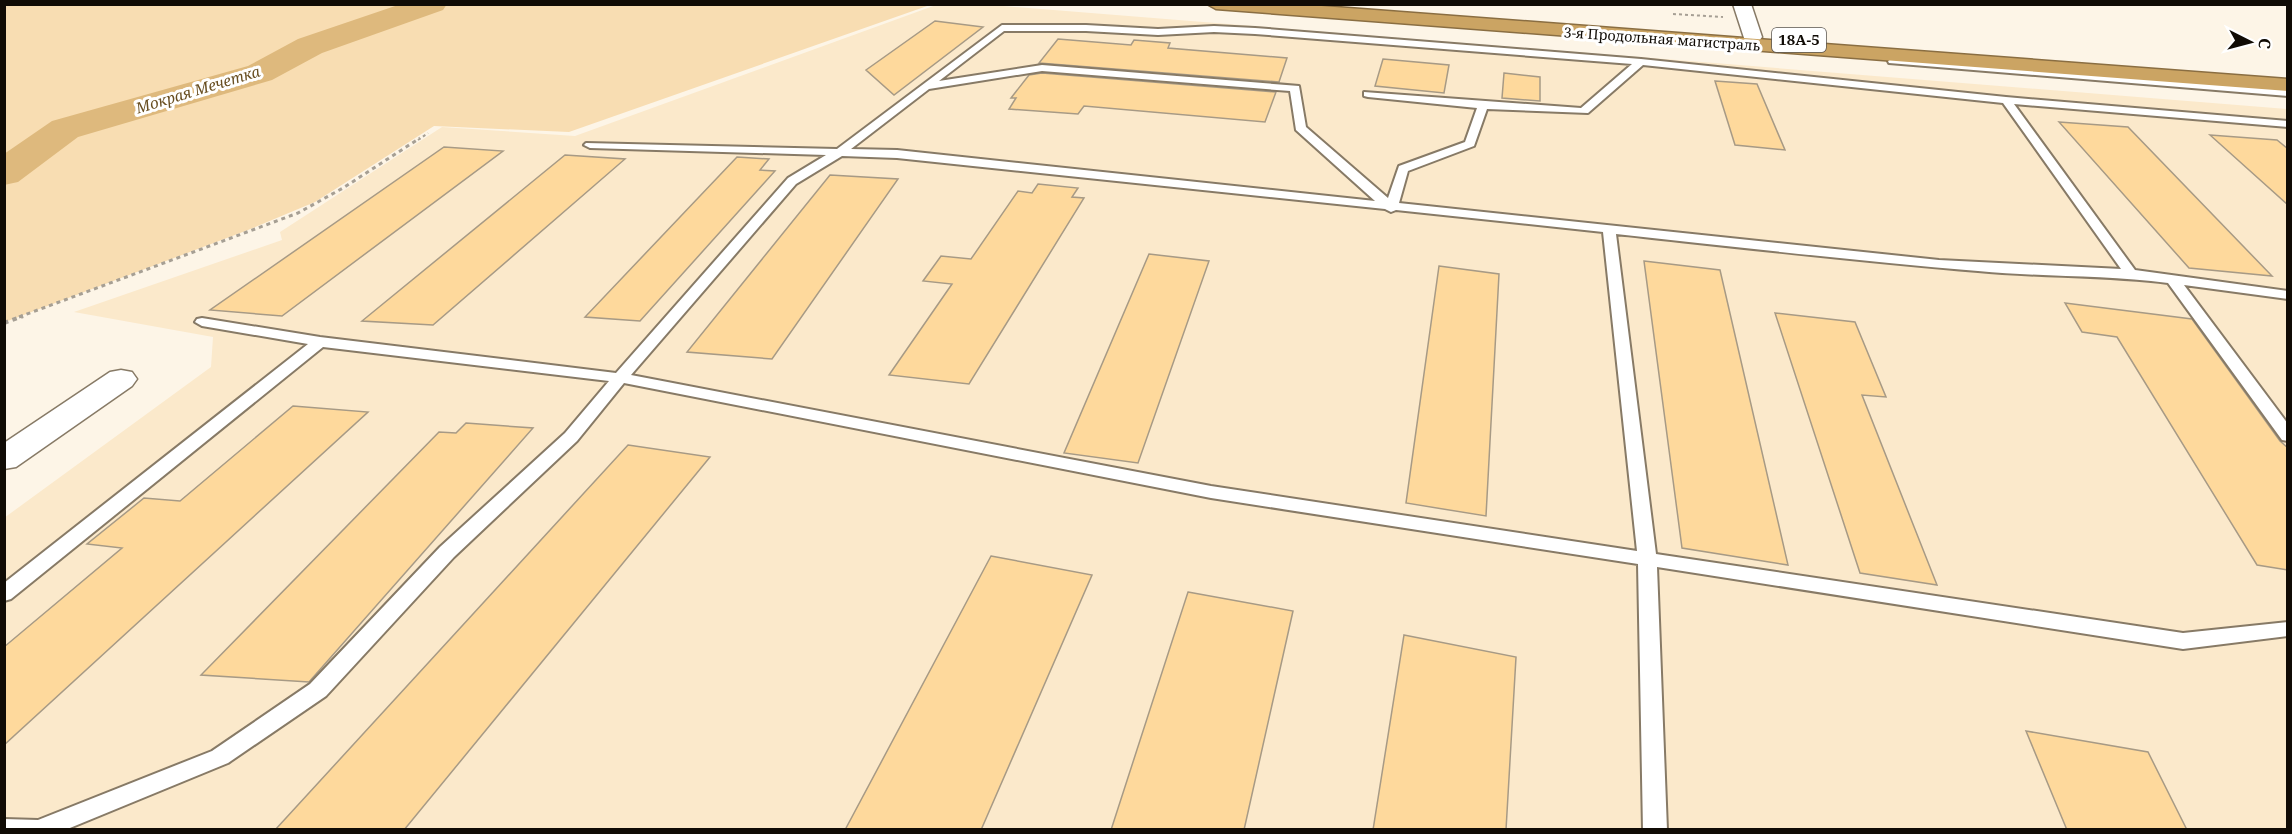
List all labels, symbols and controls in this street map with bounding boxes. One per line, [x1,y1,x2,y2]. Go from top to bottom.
north arrow [2220,12,2280,72]
street label: 3-я Продольная магистраль [1563,22,1761,55]
road number: 18А-5 [1772,28,1826,52]
text: С [2253,37,2276,50]
water label: Мокрая Мечетка [132,60,263,118]

